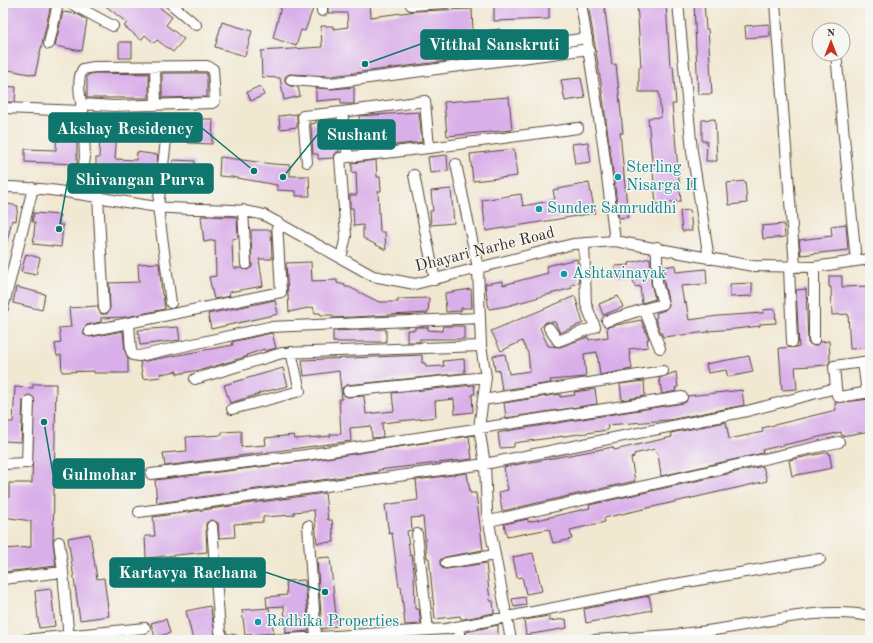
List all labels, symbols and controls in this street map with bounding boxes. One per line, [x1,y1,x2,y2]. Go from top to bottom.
north arrow [811,22,851,62]
text: N [827,28,836,39]
callout: Vitthal Sanskruti [421,30,568,59]
text: Vitthal Sanskruti [428,37,560,54]
callout: Akshay Residency [49,113,202,142]
callout: Sushant [318,120,395,149]
text: Akshay Residency [56,121,194,138]
text: Sushant [327,127,388,144]
place label: Sterling Nisarga II [626,160,698,194]
callout: Shivangan Purva [68,164,213,193]
text: Shivangan Purva [75,172,205,189]
marker: Sterling Nisarga II [613,172,623,182]
place label: Sunder Samruddhi [547,201,676,217]
marker: Sunder Samruddhi [534,204,544,214]
street label: Dhayari Narhe Road [414,225,556,275]
place label: Ashtavinayak [572,266,666,282]
marker: Ashtavinayak [559,269,569,279]
callout: Gulmohar [53,459,144,488]
text: Gulmohar [62,467,136,484]
callout: Kartavya Rachana [110,558,265,587]
text: Kartavya Rachana [118,565,258,582]
place label: Radhika Properties [266,614,399,630]
marker: Radhika Properties [253,617,263,627]

